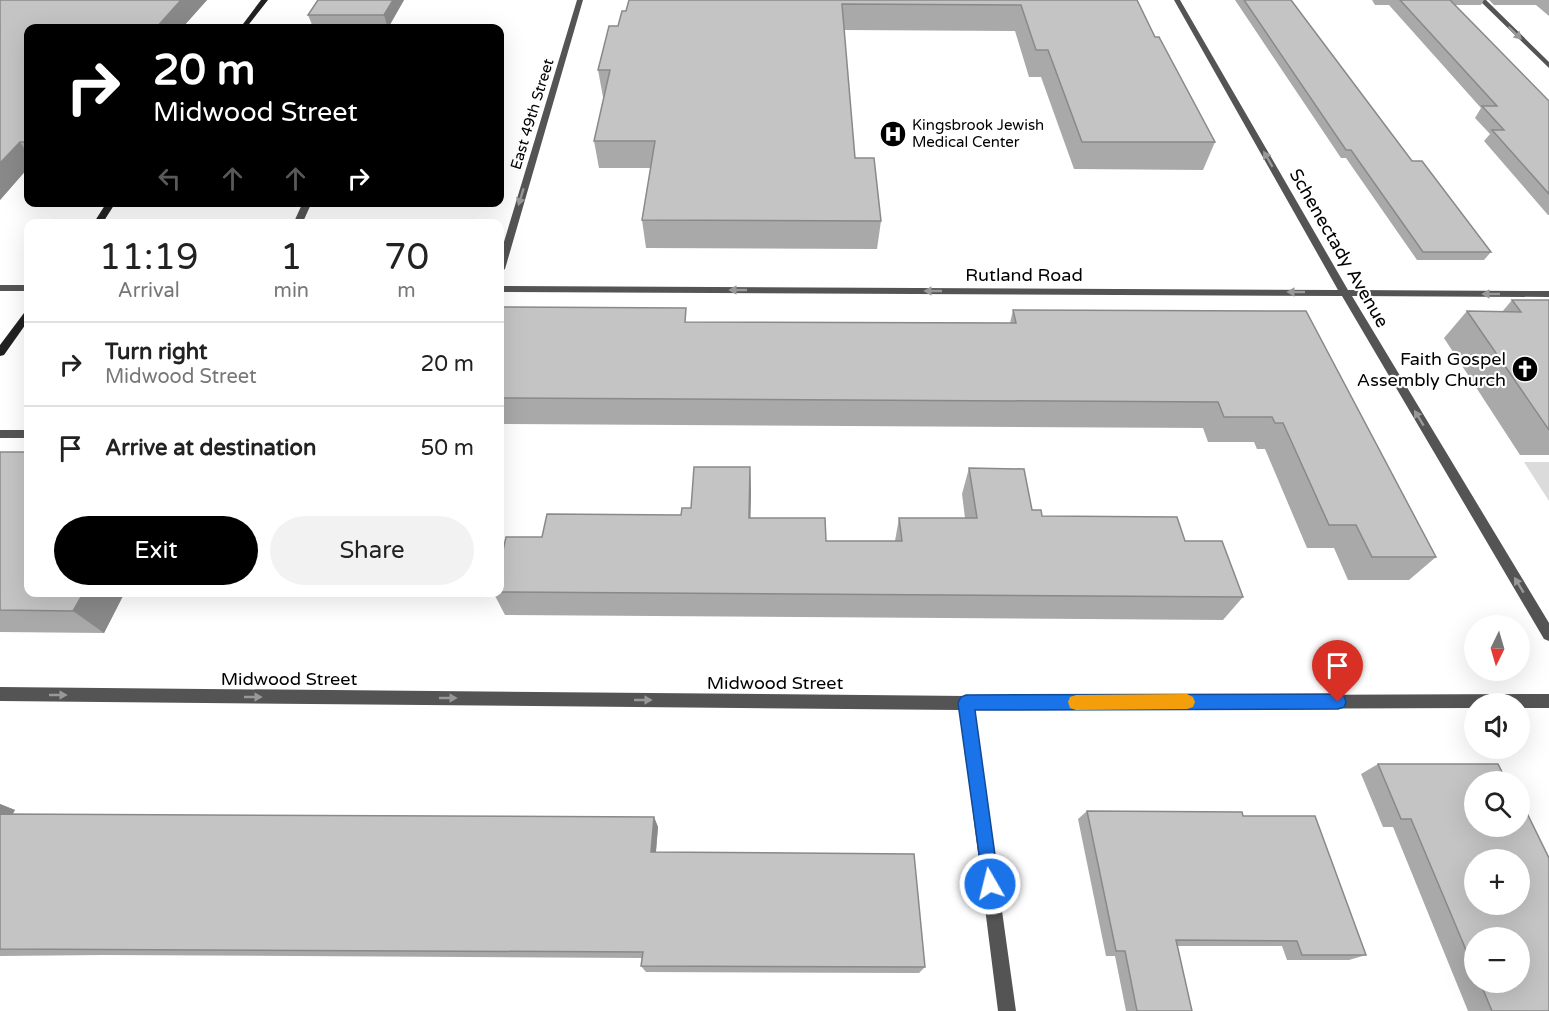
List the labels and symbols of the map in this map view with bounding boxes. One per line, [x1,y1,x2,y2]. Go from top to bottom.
one-way arrow [1508,25,1522,39]
street label: East 49th Street [507,56,558,172]
place label: Kingsbrook Jewish Medical Center [912,116,1044,151]
hospital icon: Kingsbrook Jewish Medical Center [878,119,908,149]
one-way arrow [1263,150,1273,167]
street label: Schenectady Avenue [1285,165,1393,331]
one-way arrow [516,188,525,206]
street label: Rutland Road [965,264,1083,286]
one-way arrow [728,285,747,295]
one-way arrow [923,286,942,296]
one-way arrow [1286,287,1305,297]
one-way arrow [1481,289,1500,298]
place label: Faith Gospel Assembly Church [1357,348,1506,391]
church icon: Faith Gospel Assembly Church [1510,354,1540,384]
one-way arrow [1414,410,1425,426]
one-way arrow [1514,576,1524,593]
north arrow [1464,615,1530,681]
pin [1312,640,1363,702]
street label: Midwood Street [221,668,357,690]
street label: Midwood Street [707,672,843,694]
one-way arrow [49,690,68,700]
one-way arrow [244,692,263,702]
one-way arrow [439,693,458,703]
one-way arrow [634,695,653,705]
position arrow [958,852,1022,916]

